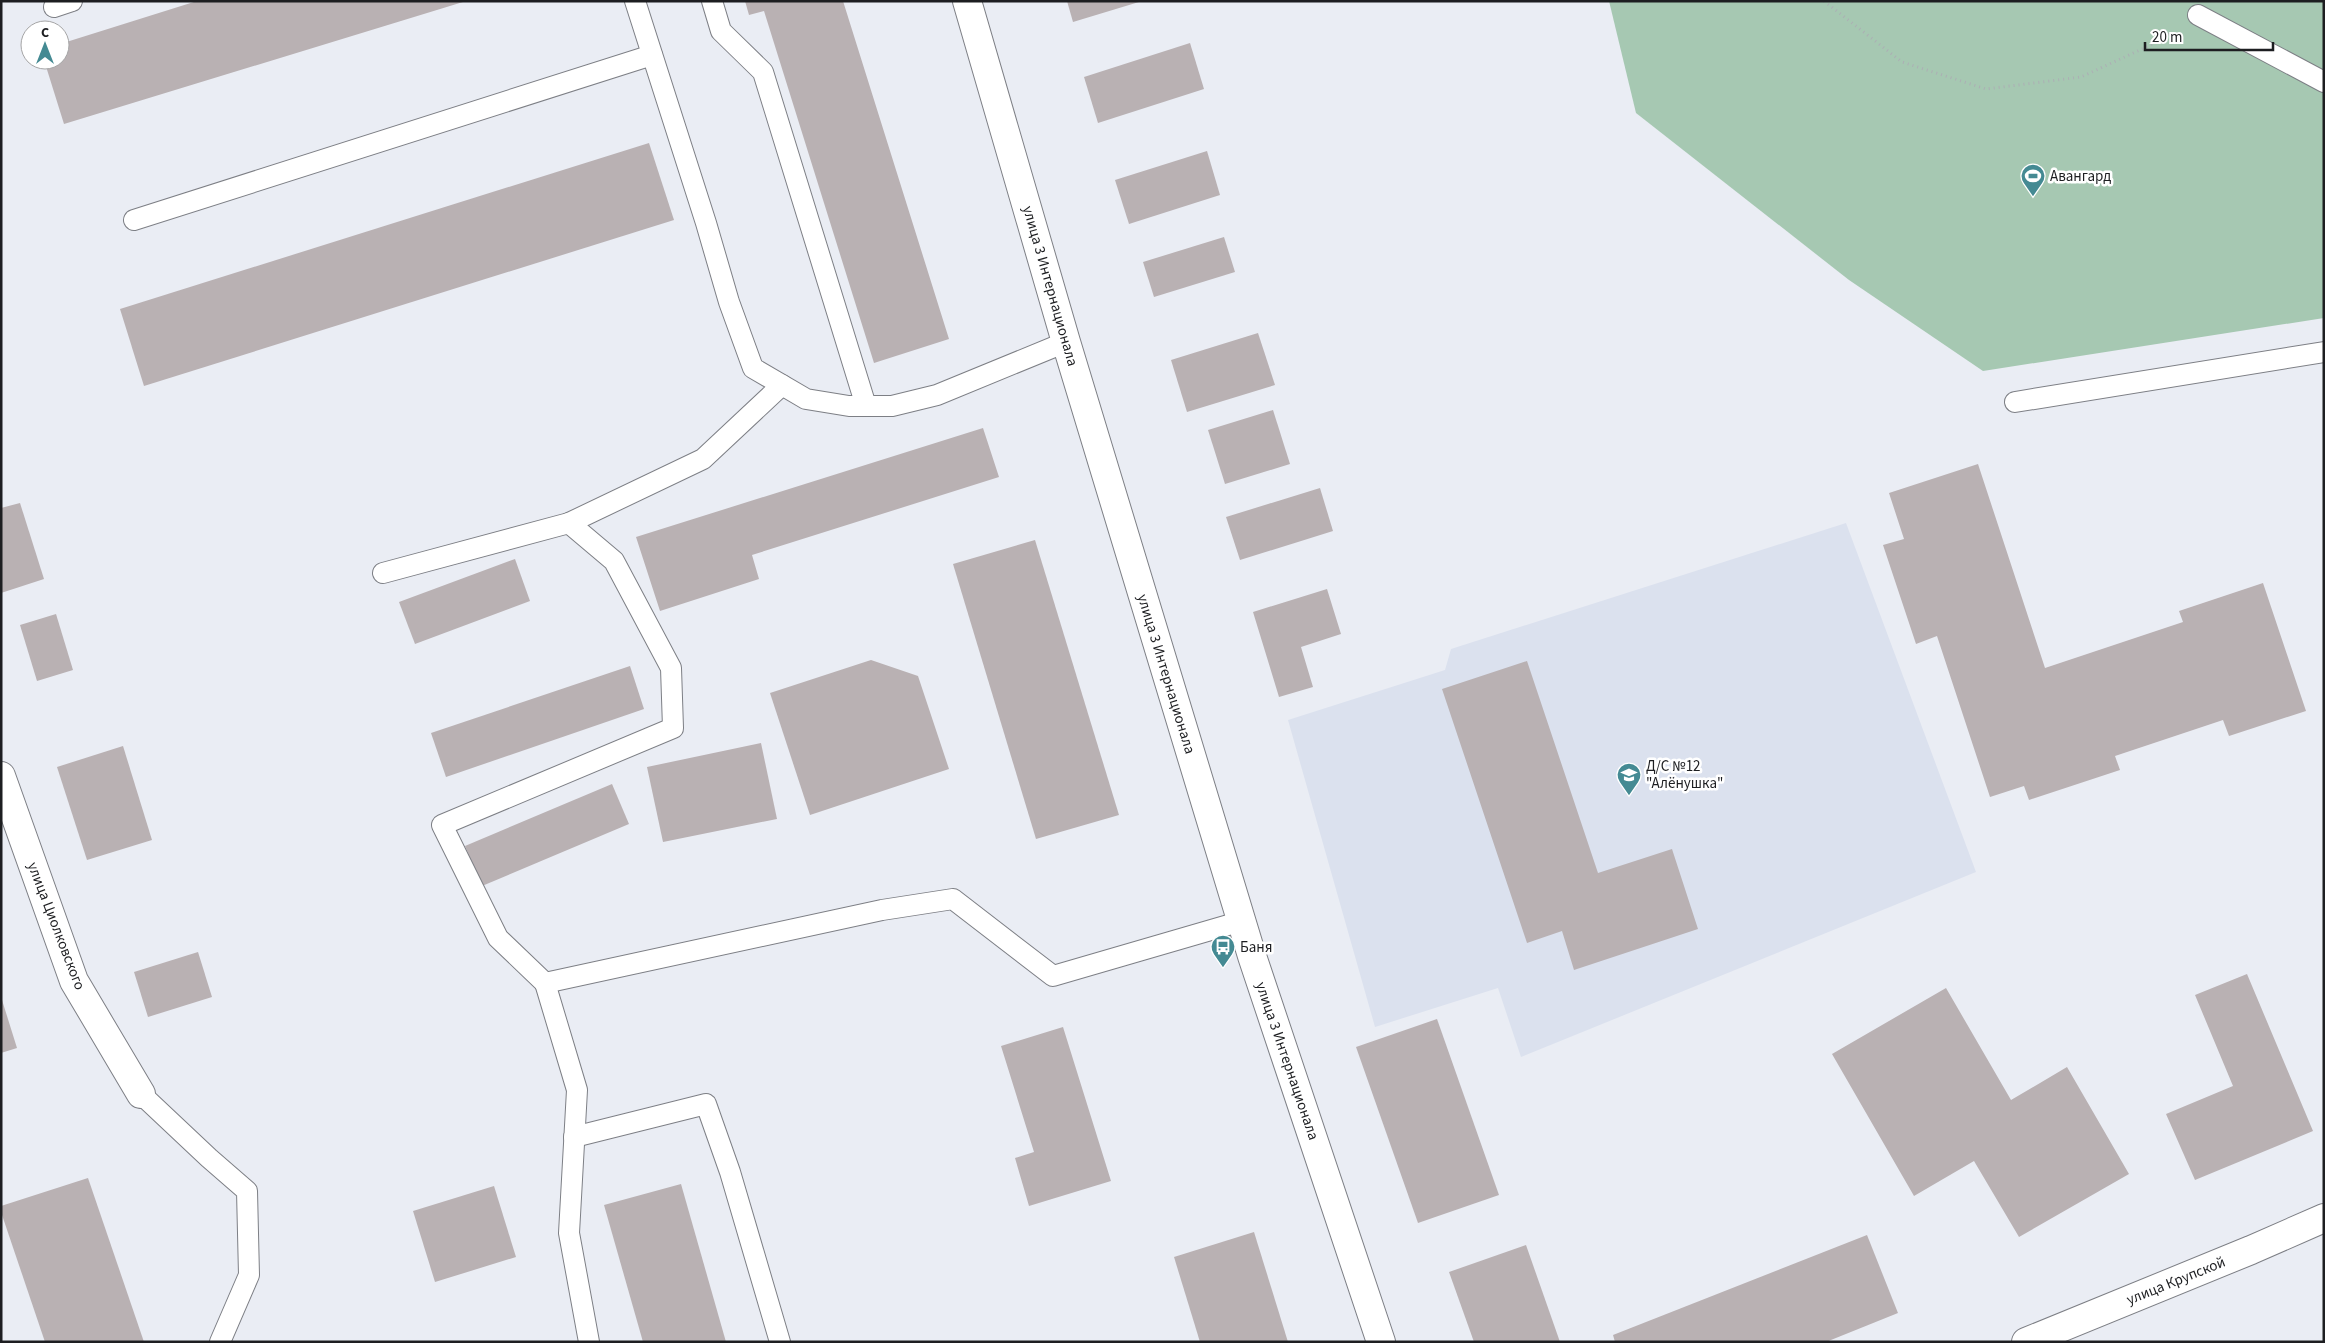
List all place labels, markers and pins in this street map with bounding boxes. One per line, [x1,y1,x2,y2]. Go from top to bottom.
sports icon: Авангард [2020,163,2046,197]
place label: Авангард [2050,166,2111,187]
place label: Д/С №12 "Алёнушка" [1646,756,1723,794]
school or university icon: Д/С №12 "Алёнушка" [1616,762,1642,796]
bus stop icon: Баня [1210,934,1236,968]
place label: Баня [1240,937,1272,958]

